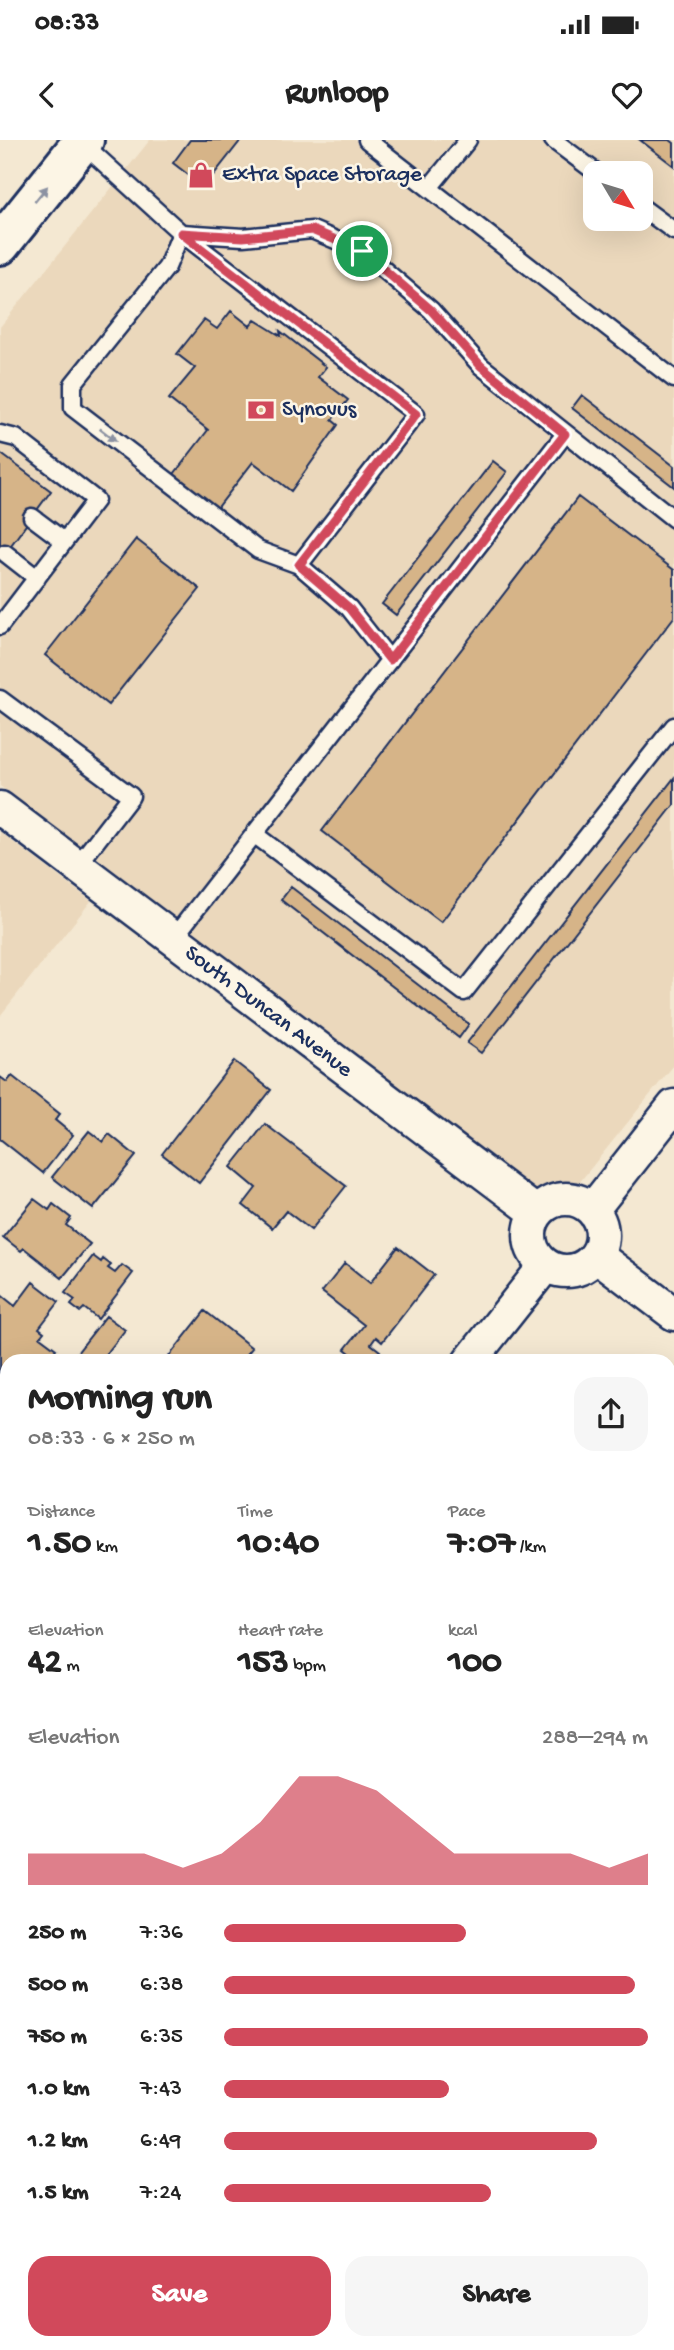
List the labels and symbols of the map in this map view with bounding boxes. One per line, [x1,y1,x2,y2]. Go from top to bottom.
shop icon: Extra Space Storage [186,160,216,190]
north arrow [583,161,653,231]
place label: Extra Space Storage [222,162,423,189]
one-way arrow [33,186,48,203]
pin [332,221,392,281]
bank icon: Synovus [246,395,276,425]
place label: Synovus [282,397,357,424]
one-way arrow [99,427,117,442]
street label: South Duncan Avenue [179,940,358,1085]

